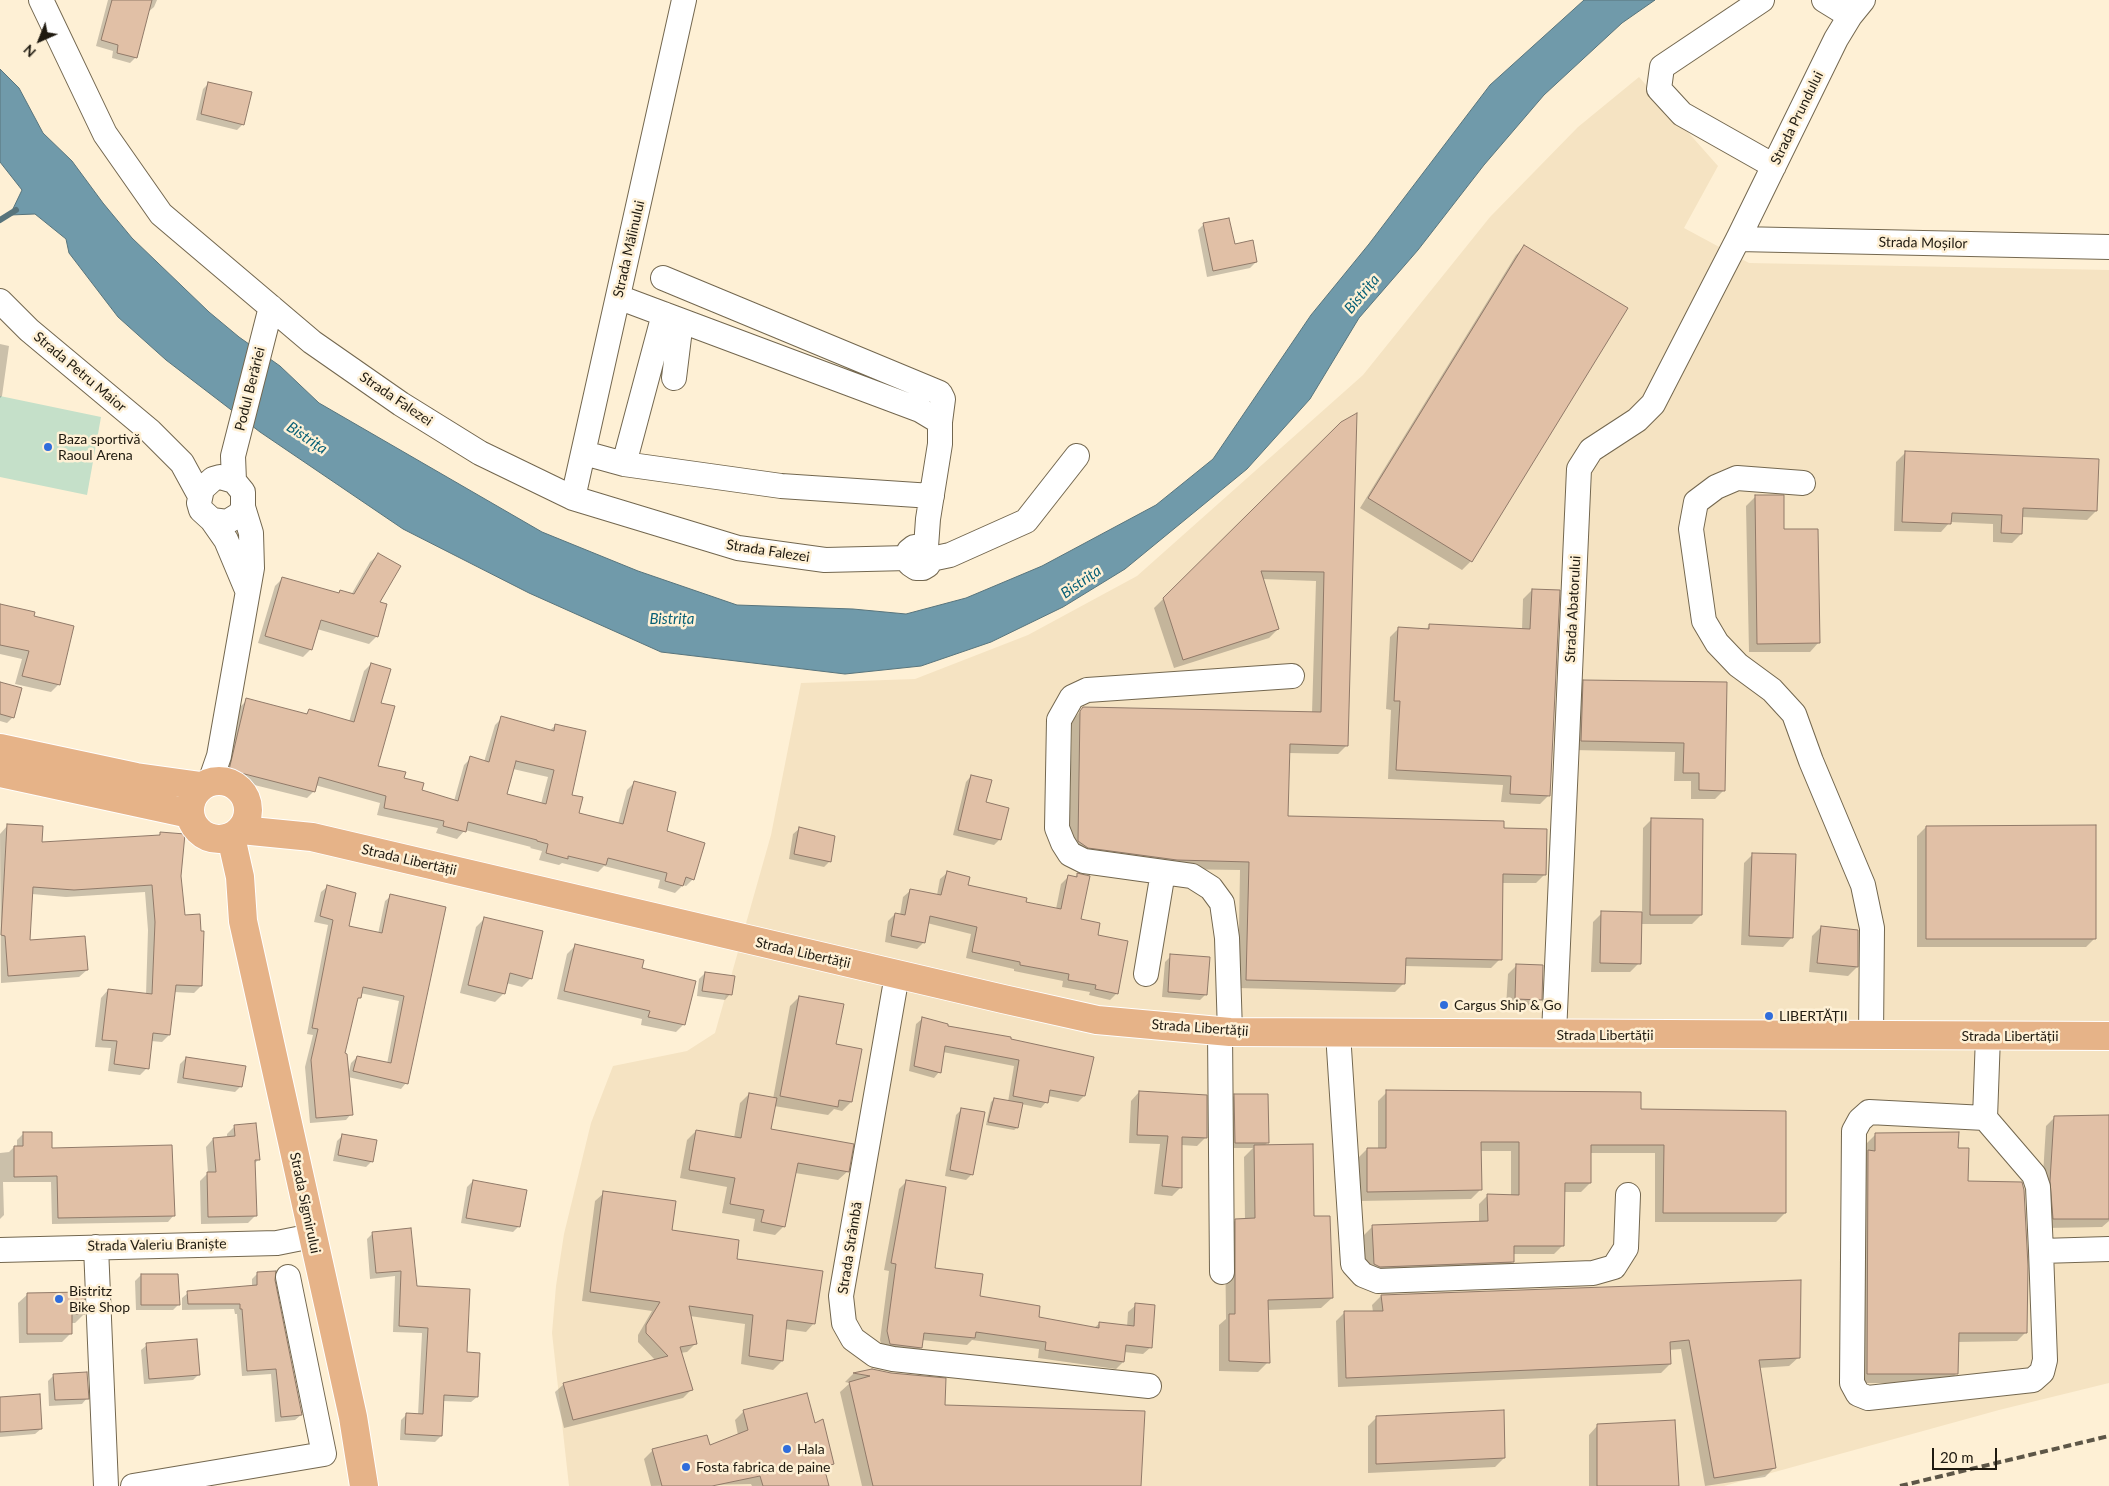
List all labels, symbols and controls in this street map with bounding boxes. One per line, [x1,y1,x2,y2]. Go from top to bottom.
north arrow [15,15,65,65]
text: N [19,41,39,61]
street label: Strada Prundului [1767,69,1827,167]
street label: Strada Mălinului [610,199,648,299]
street label: Strada Moșilor [1878,234,1968,252]
water label: Bistrița [1341,271,1383,317]
street label: Strada Petru Maior [30,328,130,416]
street label: Podul Berăriei [231,345,269,433]
street label: Strada Falezei [356,369,436,429]
water label: Bistrița [283,418,331,458]
place label: Baza sportivă Raoul Arena [58,431,140,464]
marker: Baza sportivă Raoul Arena [42,441,54,453]
street label: Strada Falezei [725,536,811,566]
street label: Strada Abatorului [1562,555,1584,663]
water label: Bistrița [1057,562,1105,602]
water label: Bistrița [649,610,695,628]
street label: Strada Libertății [360,841,458,879]
street label: Strada Libertății [754,934,852,972]
place label: Cargus Ship & Go [1454,997,1562,1013]
marker: Cargus Ship & Go [1438,999,1450,1011]
place label: LIBERTĂȚII [1779,1008,1848,1024]
marker: LIBERTĂȚII [1763,1010,1775,1022]
street label: Strada Libertății [1151,1016,1249,1040]
street label: Strada Libertății [1556,1027,1654,1043]
street label: Strada Libertății [1961,1028,2059,1044]
street label: Strada Sigmirului [286,1151,324,1255]
street label: Strada Strâmbă [834,1201,866,1295]
street label: Strada Valeriu Braniște [87,1235,227,1255]
place label: Bistritz Bike Shop [69,1283,130,1315]
marker: Bistritz Bike Shop [53,1293,65,1305]
scale bar [1934,1438,1999,1470]
place label: Hala [797,1441,825,1457]
marker: Hala [781,1443,793,1455]
text: 20 m [1940,1448,1974,1466]
place label: Fosta fabrica de paine [696,1459,830,1475]
marker: Fosta fabrica de paine [680,1461,692,1473]

